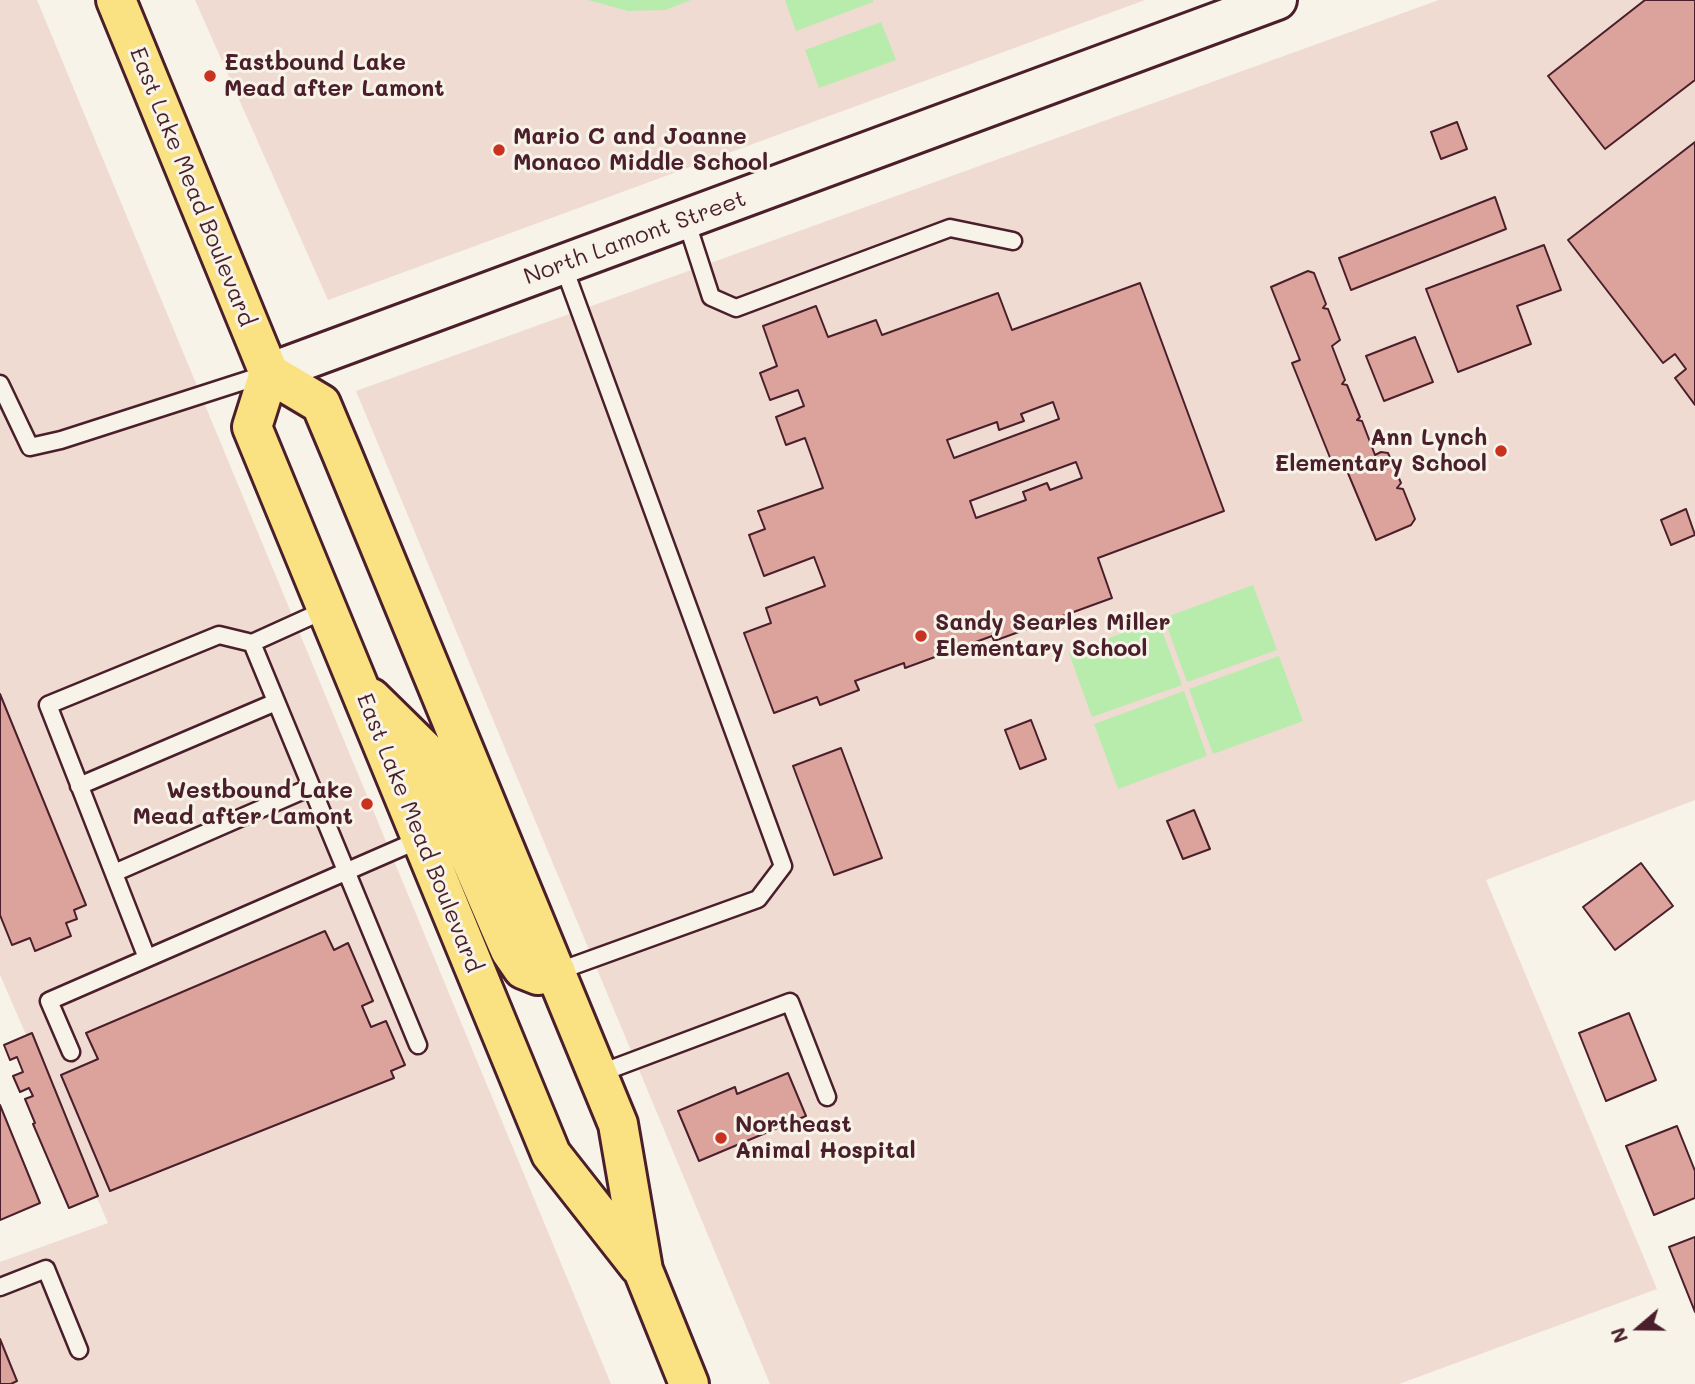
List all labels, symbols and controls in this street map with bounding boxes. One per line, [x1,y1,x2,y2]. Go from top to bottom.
street label: East Lake Mead Boulevard [123,44,261,330]
place label: Eastbound Lake Mead after Lamont [224,49,445,103]
marker: Eastbound Lake Mead after Lamont [202,68,218,84]
place label: Mario C and Joanne Monaco Middle School [513,123,768,177]
marker: Mario C and Joanne Monaco Middle School [491,142,507,158]
street label: North Lamont Street [520,185,750,291]
place label: Ann Lynch Elementary School [1274,424,1487,478]
marker: Ann Lynch Elementary School [1493,443,1509,459]
place label: Sandy Searles Miller Elementary School [935,609,1171,663]
marker: Sandy Searles Miller Elementary School [913,628,929,644]
street label: East Lake Mead Boulevard [350,690,488,976]
place label: Westbound Lake Mead after Lamont [132,777,353,831]
marker: Westbound Lake Mead after Lamont [359,796,375,812]
place label: Northeast Animal Hospital [735,1111,916,1165]
marker: Northeast Animal Hospital [713,1130,729,1146]
north arrow [1604,1293,1674,1363]
text: N [1605,1324,1633,1346]

